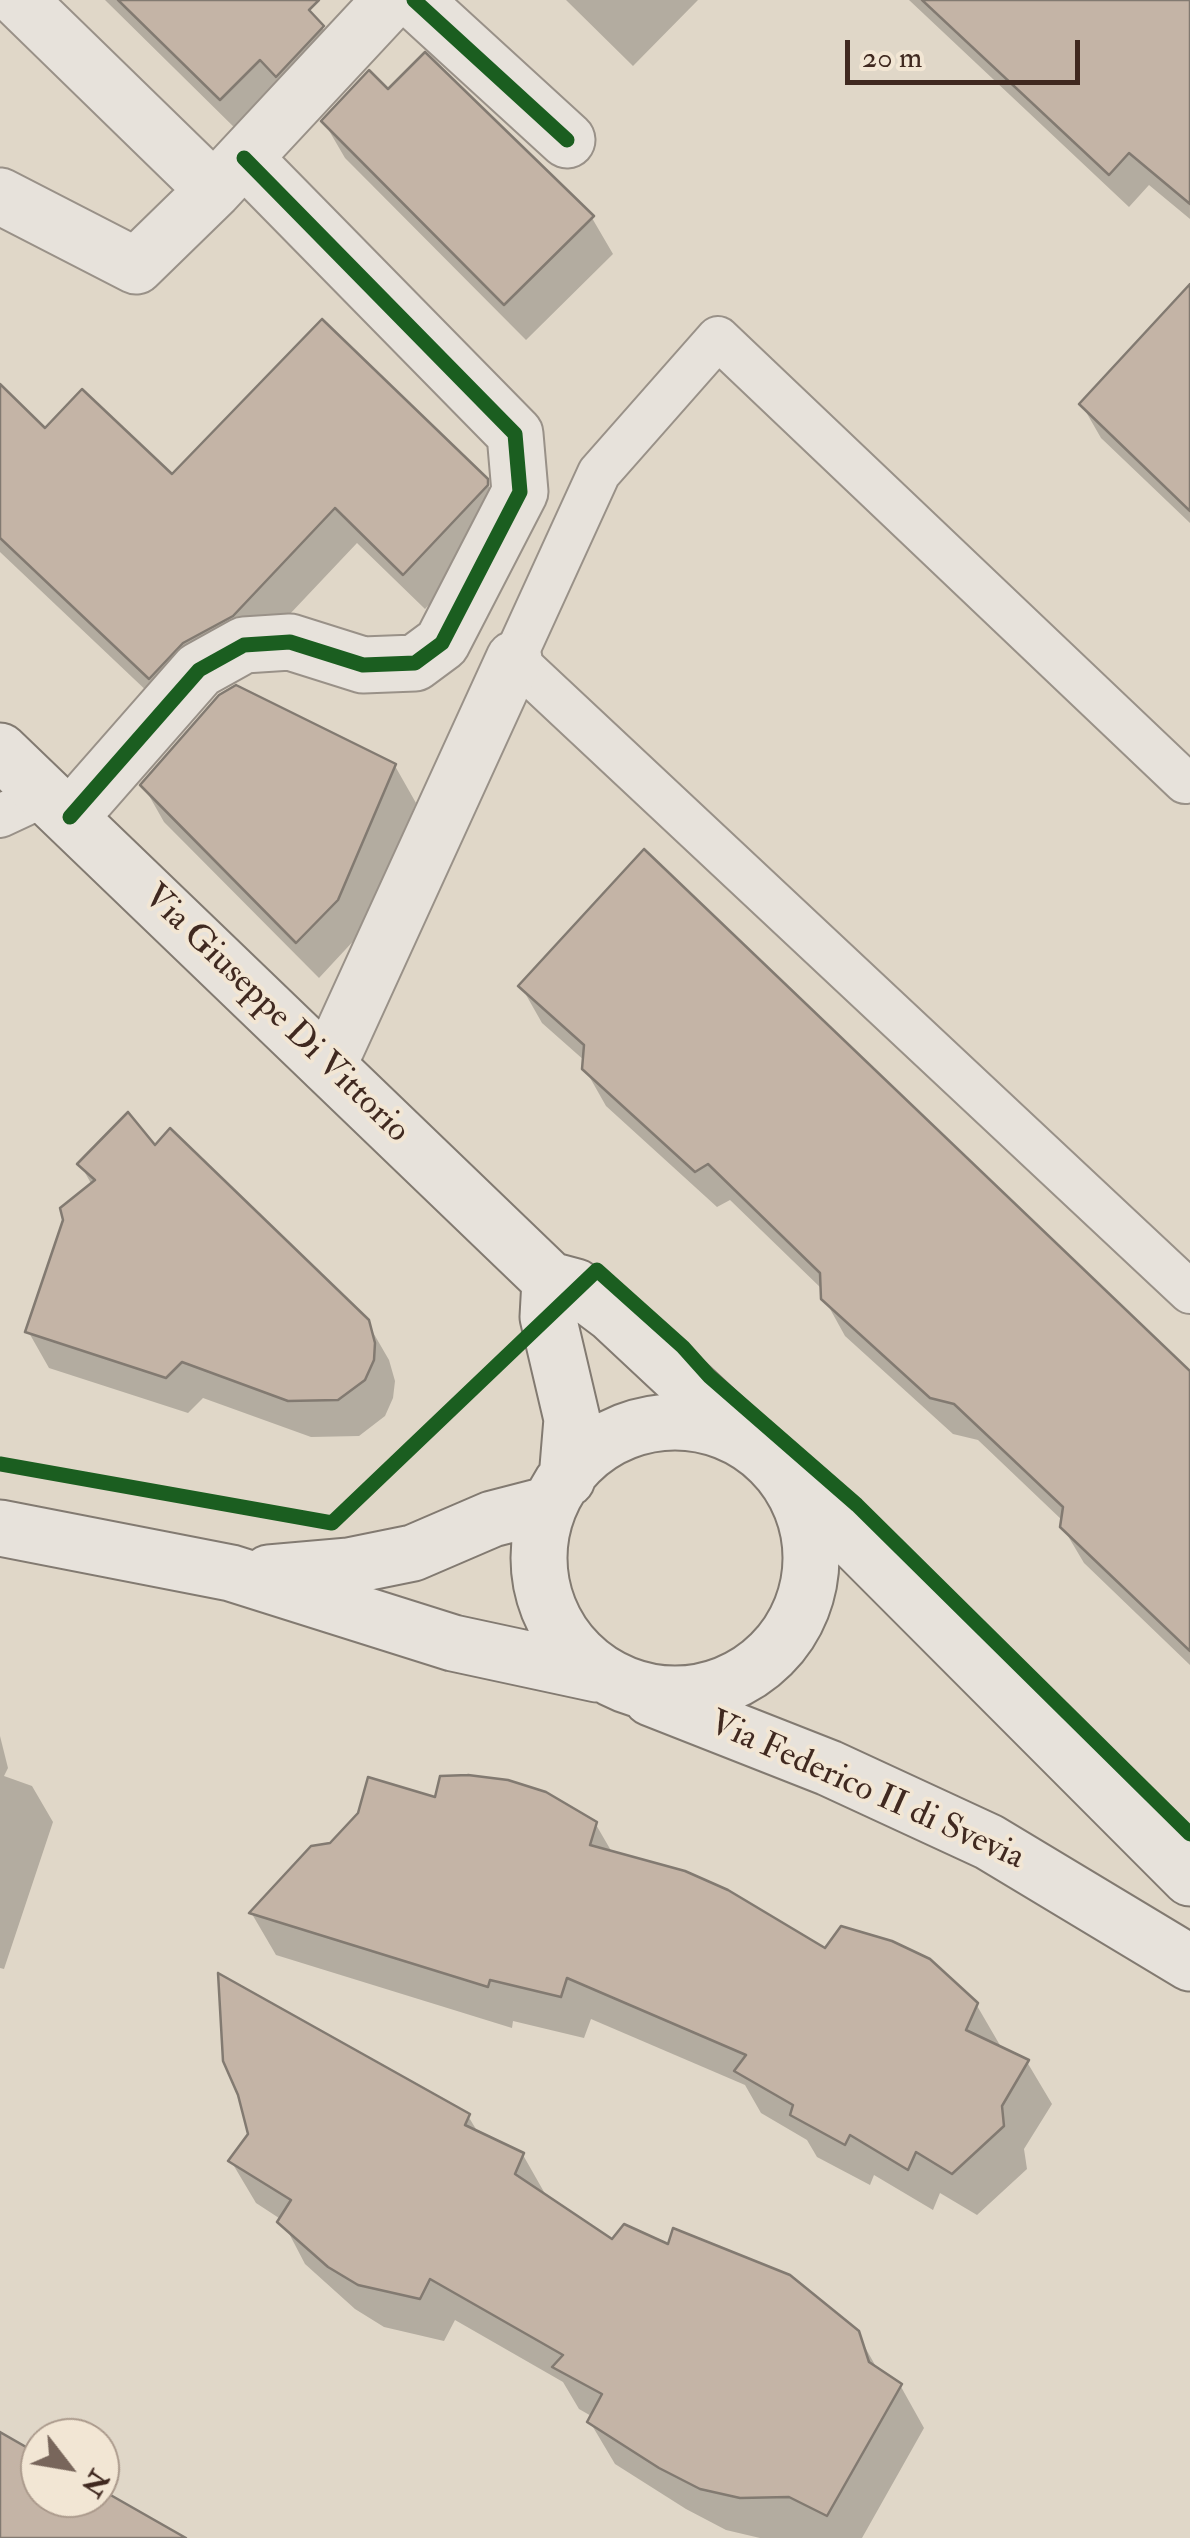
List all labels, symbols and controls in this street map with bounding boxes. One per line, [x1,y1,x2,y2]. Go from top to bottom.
scale bar [850,20,1085,82]
text: 20 m [862,39,922,76]
street label: Via Giuseppe Di Vittorio [133,877,417,1153]
street label: Via Federico II di Svevia [702,1704,1030,1880]
north arrow [20,2418,120,2518]
text: N [73,2463,116,2502]

